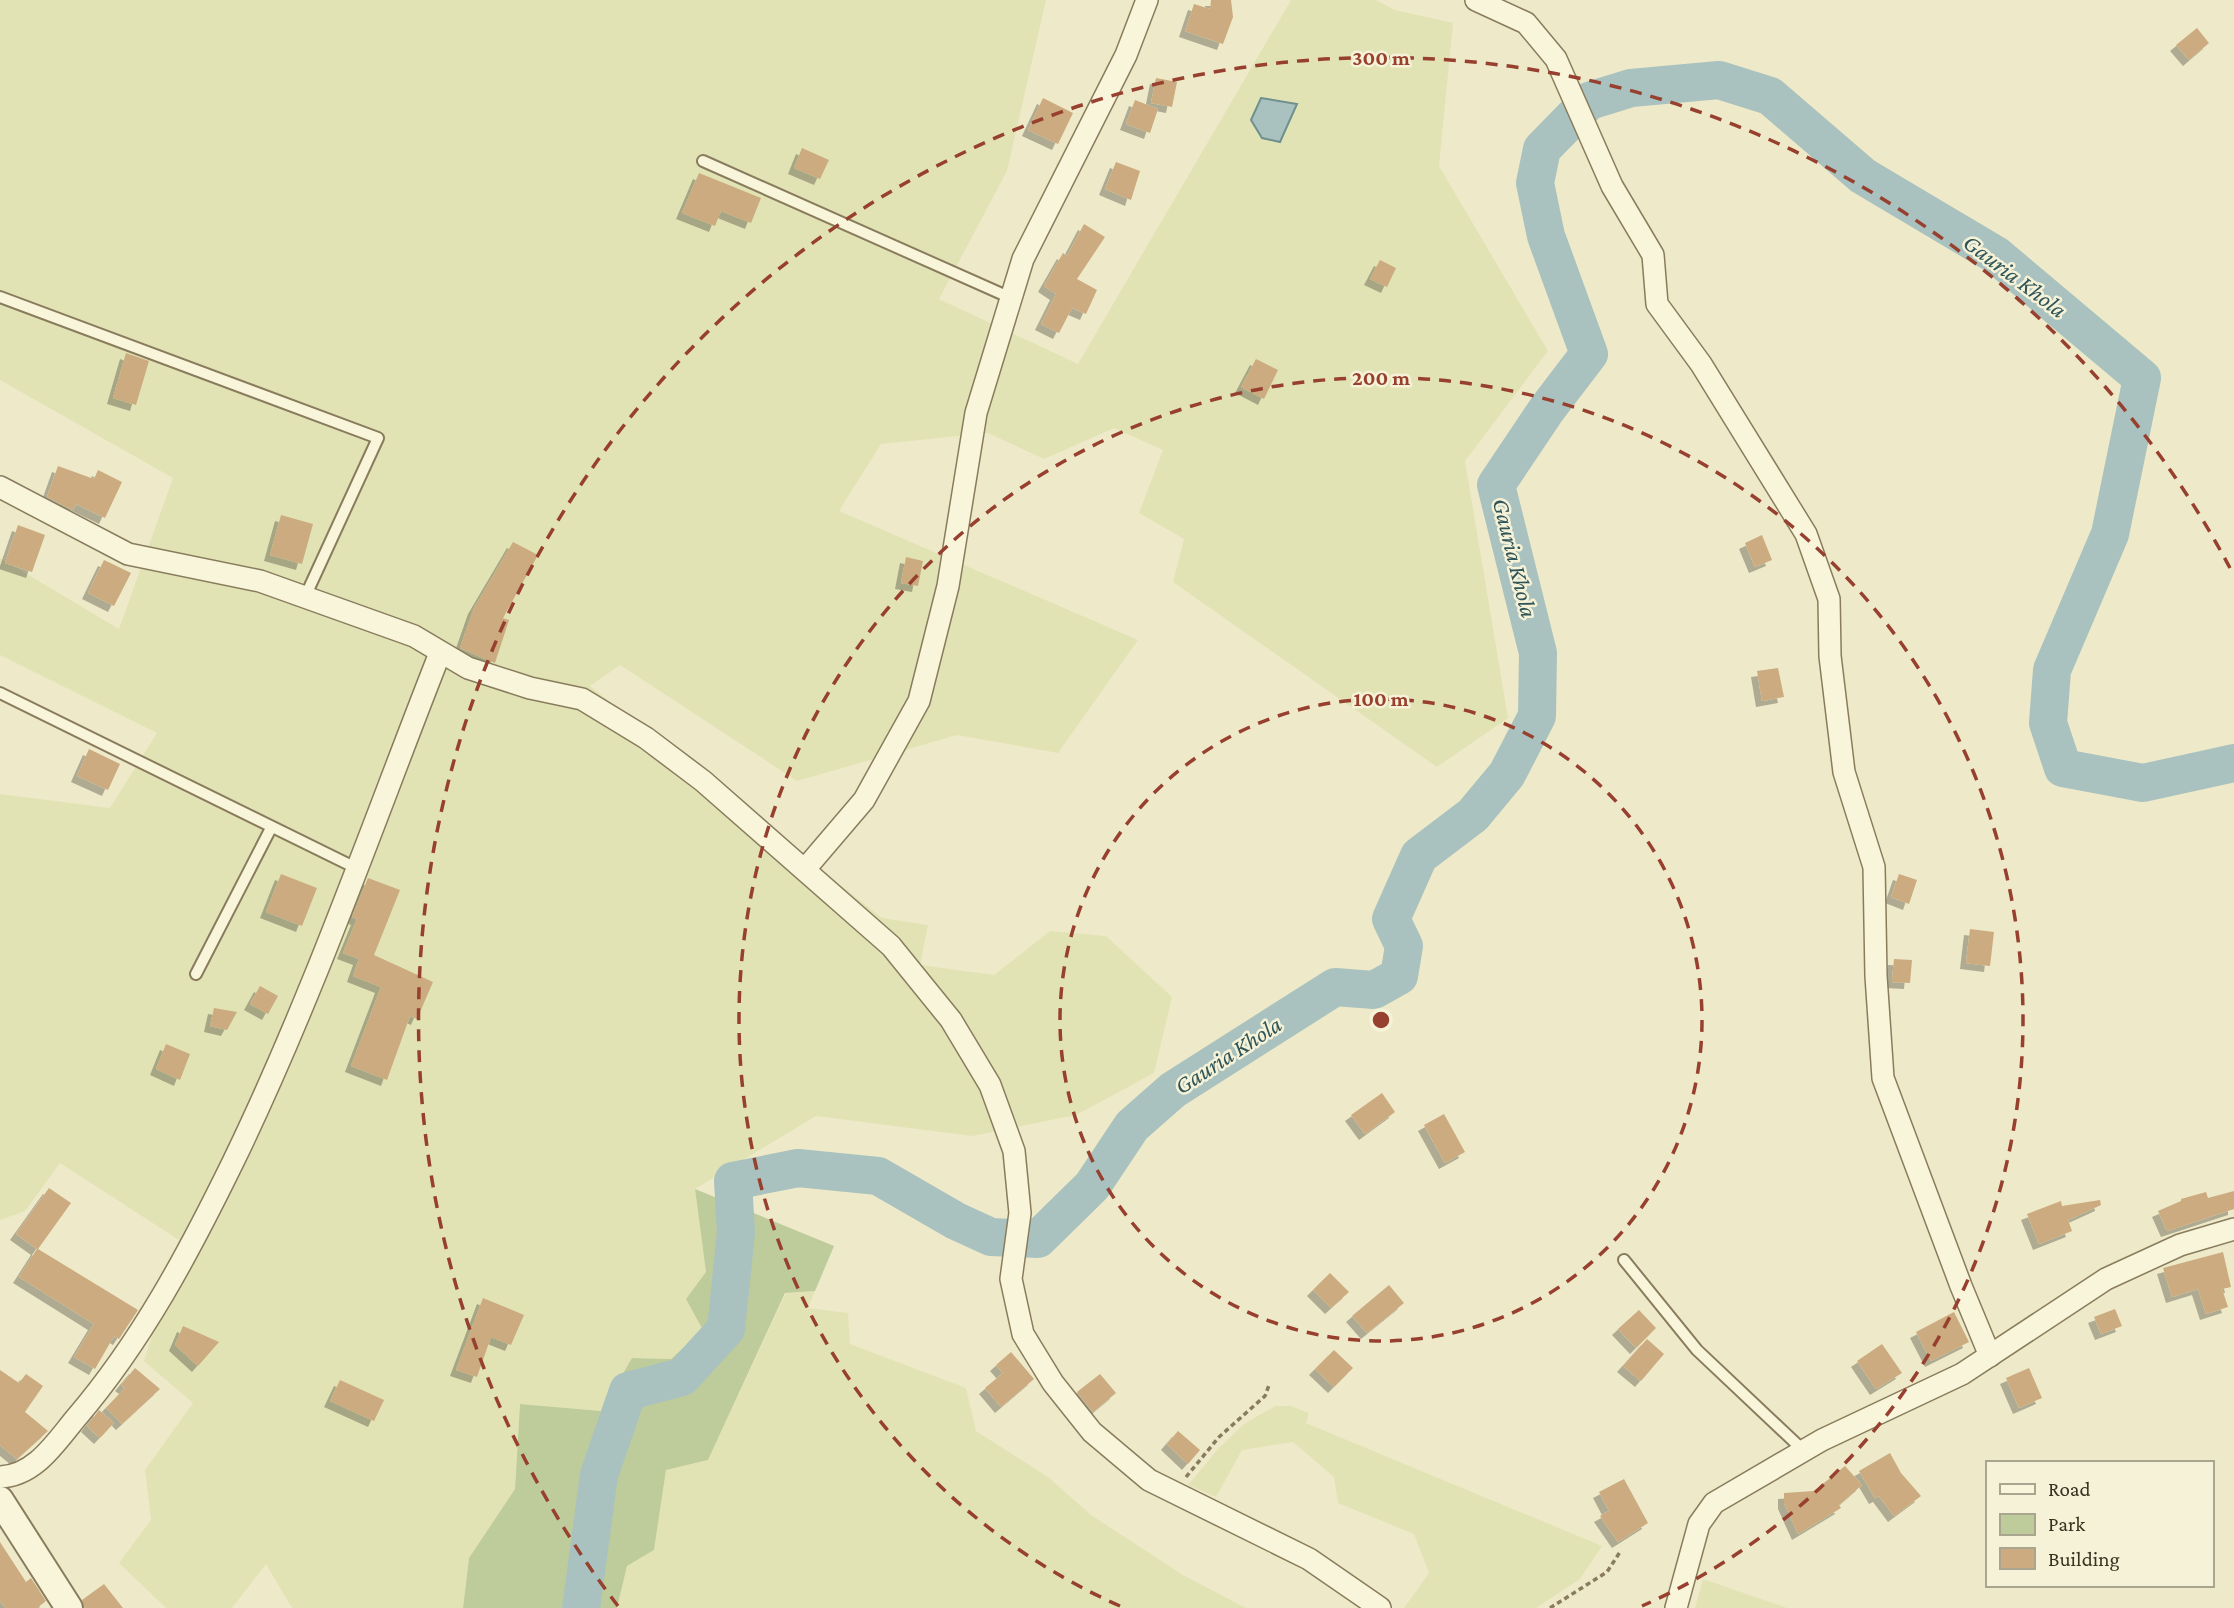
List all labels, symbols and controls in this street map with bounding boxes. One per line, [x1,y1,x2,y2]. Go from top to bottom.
text: 300 m [1352,46,1410,70]
water label: Gauria Khola [1958,228,2072,323]
text: 200 m [1352,366,1410,390]
water label: Gauria Khola [1488,495,1543,620]
text: 100 m [1353,687,1409,711]
centre of rings [1369,1008,1393,1032]
water label: Gauria Khola [1169,1010,1286,1099]
legend [1986,1461,2213,1587]
text: Road [2048,1477,2091,1501]
text: Park [2048,1512,2085,1536]
text: Building [2048,1547,2120,1571]

